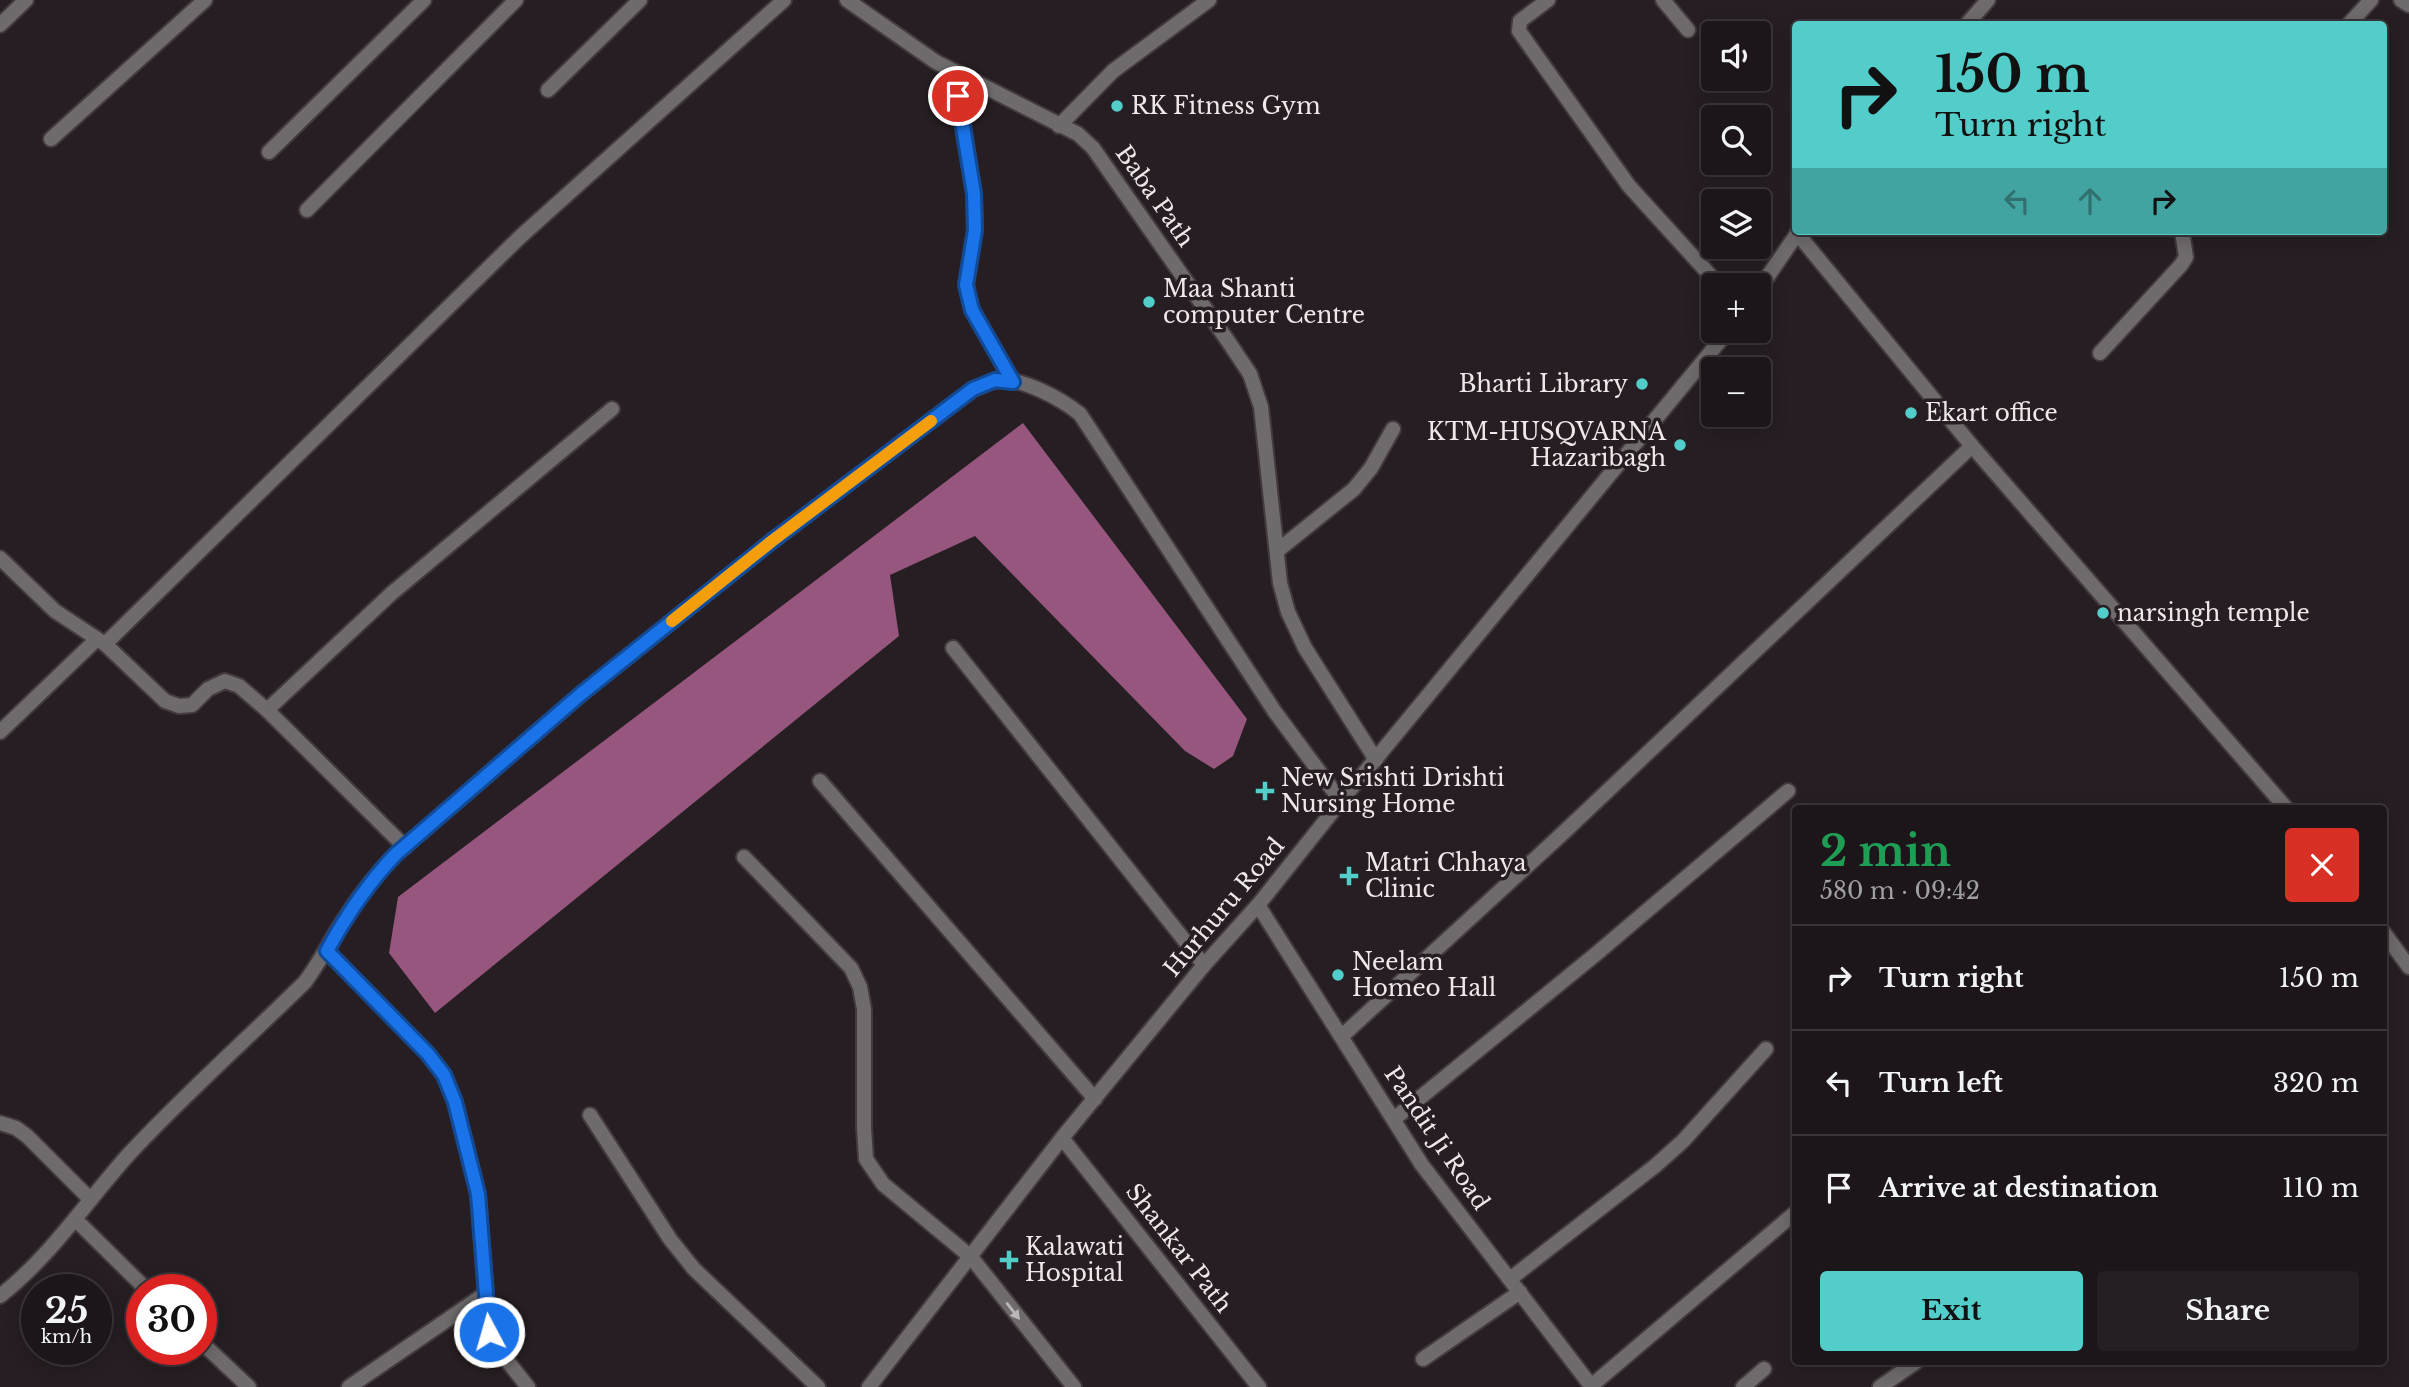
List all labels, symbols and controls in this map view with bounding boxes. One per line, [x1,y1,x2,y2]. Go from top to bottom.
map controls [1701,21,1771,427]
button: sound [1701,21,1771,91]
text: 150 m [1935,44,2090,105]
icon: right [1820,49,1911,140]
pin [928,66,988,126]
icon: arrive [939,77,977,115]
place label: RK Fitness Gym [1131,92,1321,120]
marker: RK Fitness Gym [1109,98,1125,114]
button: search [1701,105,1771,175]
text: Turn right [1935,105,2106,145]
street label: Baba Path [1110,140,1200,252]
icon: left [1998,182,2036,220]
icon: ahead [2071,182,2109,220]
icon: right [2144,182,2182,220]
button: layers [1701,189,1771,259]
button: + [1701,273,1771,343]
place label: Maa Shanti computer Centre [1163,275,1365,329]
marker: Maa Shanti computer Centre [1141,294,1157,310]
button: − [1701,357,1771,427]
place label: Bharti Library [1459,370,1628,398]
marker: Bharti Library [1634,376,1650,392]
place label: Ekart office [1925,399,2058,427]
marker: Ekart office [1903,405,1919,421]
place label: KTM-HUSQVARNA Hazaribagh [1427,418,1667,472]
marker: KTM-HUSQVARNA Hazaribagh [1672,437,1688,453]
place label: narsingh temple [2117,599,2310,627]
marker: narsingh temple [2095,605,2111,621]
place label: New Srishti Drishti Nursing Home [1281,764,1505,818]
marker: New Srishti Drishti Nursing Home [1255,781,1275,801]
text: 2 min [1820,825,1951,877]
button: close [2285,828,2359,902]
street label: Hurhuru Road [1158,832,1290,982]
place label: Matri Chhaya Clinic [1365,849,1527,903]
marker: Matri Chhaya Clinic [1339,866,1359,886]
text: 580 m · 09:42 [1820,877,1980,905]
place label: Neelam Homeo Hall [1352,948,1496,1002]
icon: right [1820,959,1858,997]
text: Turn right [1879,962,2024,994]
text: 150 m [2279,962,2359,994]
marker: Neelam Homeo Hall [1330,967,1346,983]
street label: Pandit Ji Road [1379,1061,1495,1215]
icon: left [1820,1064,1858,1102]
text: Turn left [1879,1067,2003,1099]
text: 320 m [2273,1067,2359,1099]
icon: arrive [1820,1169,1858,1207]
text: Arrive at destination [1879,1172,2159,1204]
text: 110 m [2282,1172,2359,1204]
street label: Shankar Path [1120,1178,1238,1318]
place label: Kalawati Hospital [1025,1233,1124,1287]
marker: Kalawati Hospital [999,1250,1019,1270]
button: Exit [1820,1271,2083,1351]
button: Share [2097,1271,2359,1351]
speed limit sign: 30 [126,1274,217,1365]
text: 25 [45,1289,88,1332]
position arrow [452,1295,526,1369]
one-way arrow [1005,1302,1020,1319]
text: km/h [41,1326,92,1348]

